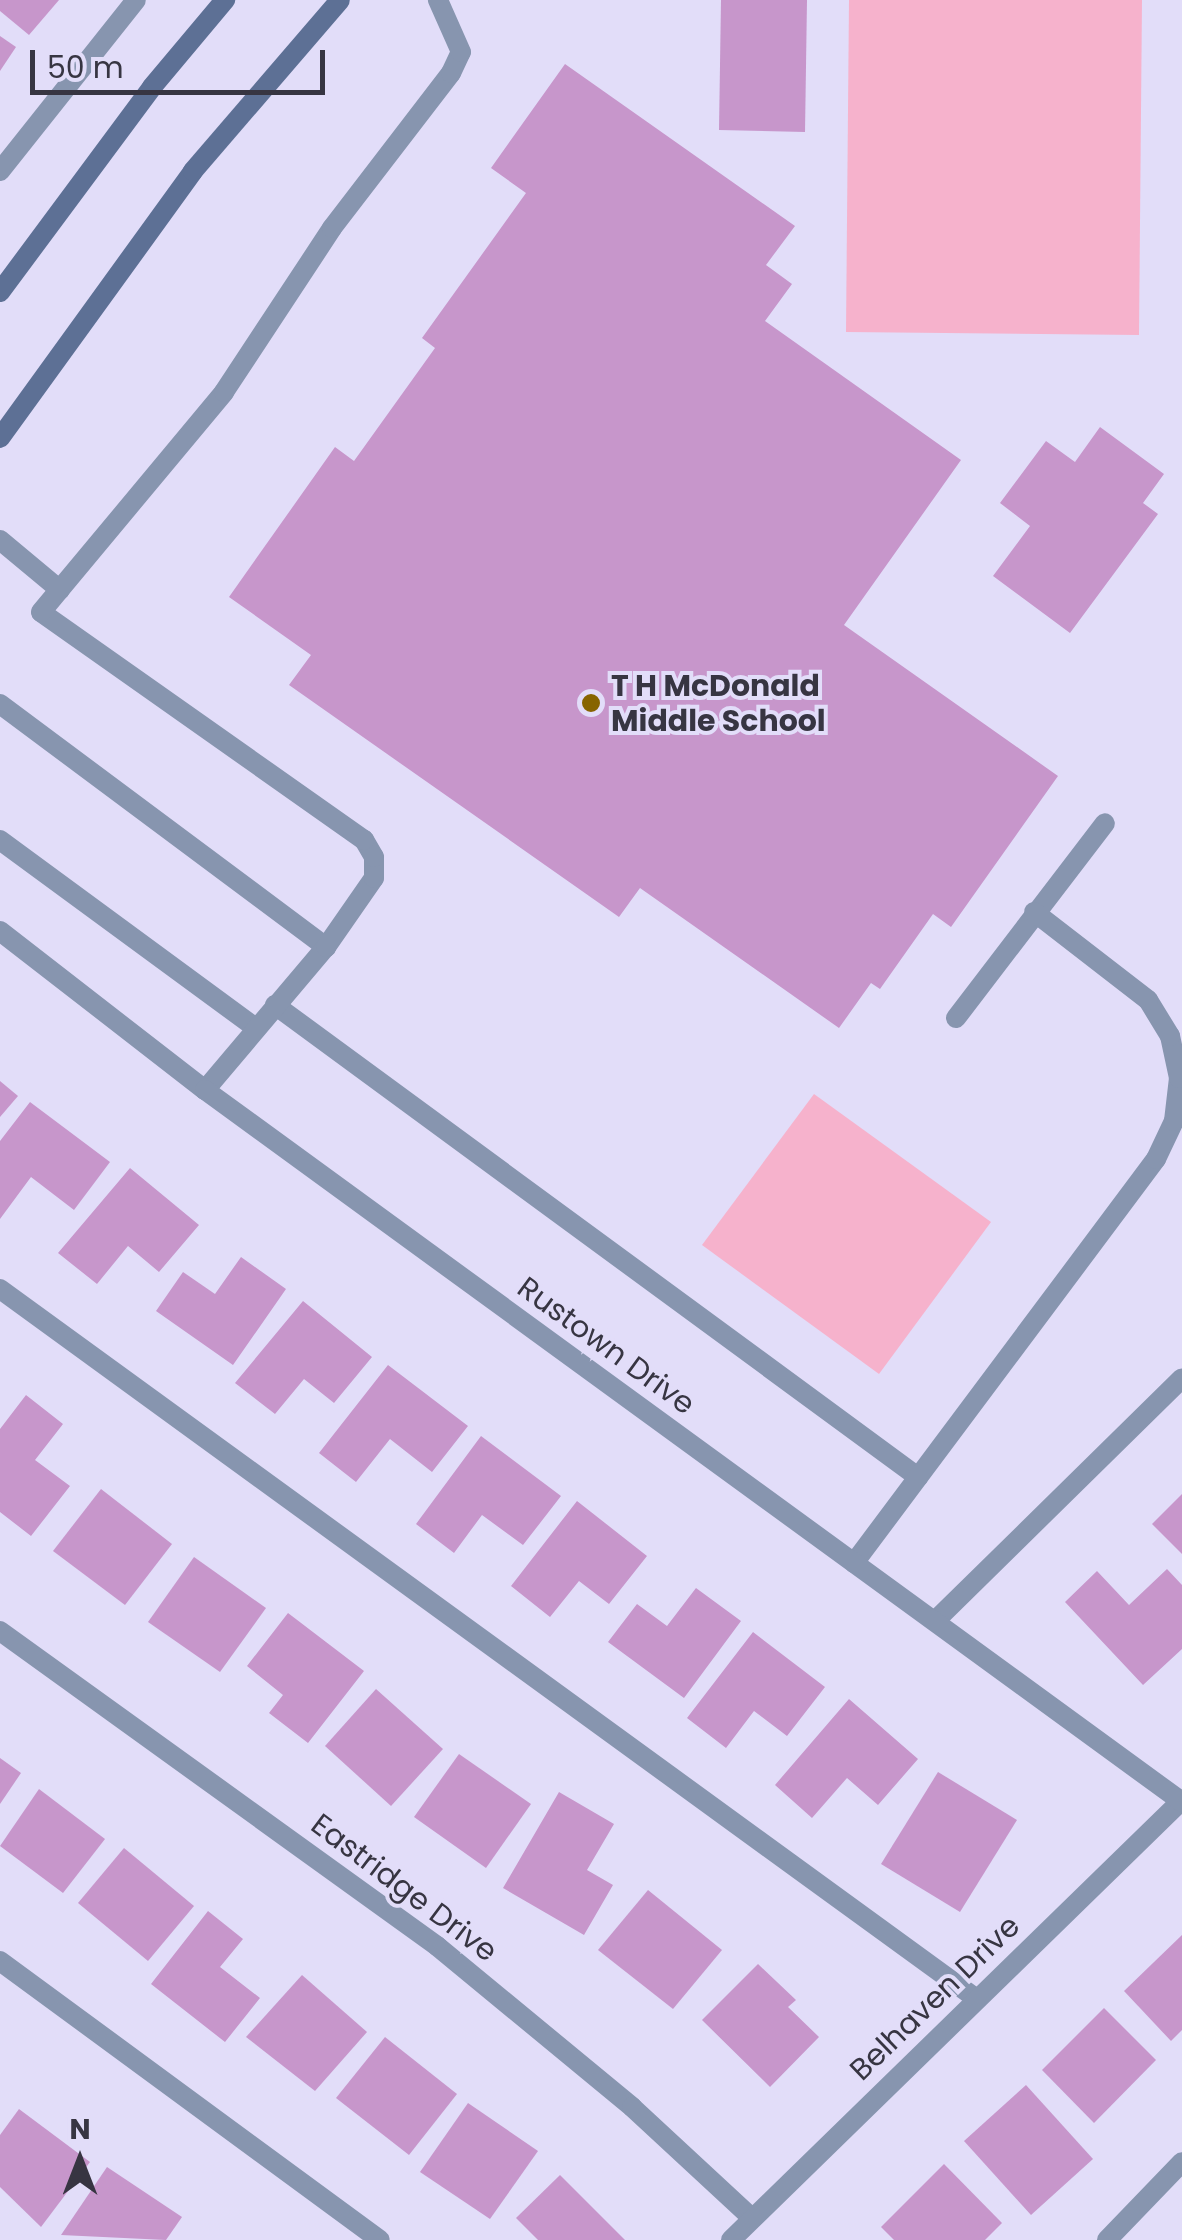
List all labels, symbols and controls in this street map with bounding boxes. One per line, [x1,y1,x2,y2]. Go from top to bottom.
scale bar [35,30,330,92]
text: 50 m [47,46,124,89]
place label: T H McDonald Middle School [611,668,826,738]
marker: T H McDonald Middle School [580,692,602,714]
street label: Rustown Drive [510,1270,702,1422]
street label: Eastridge Drive [304,1806,504,1970]
street label: Belhaven Drive [843,1908,1027,2088]
north arrow [30,2110,130,2210]
text: N [69,2110,91,2149]

